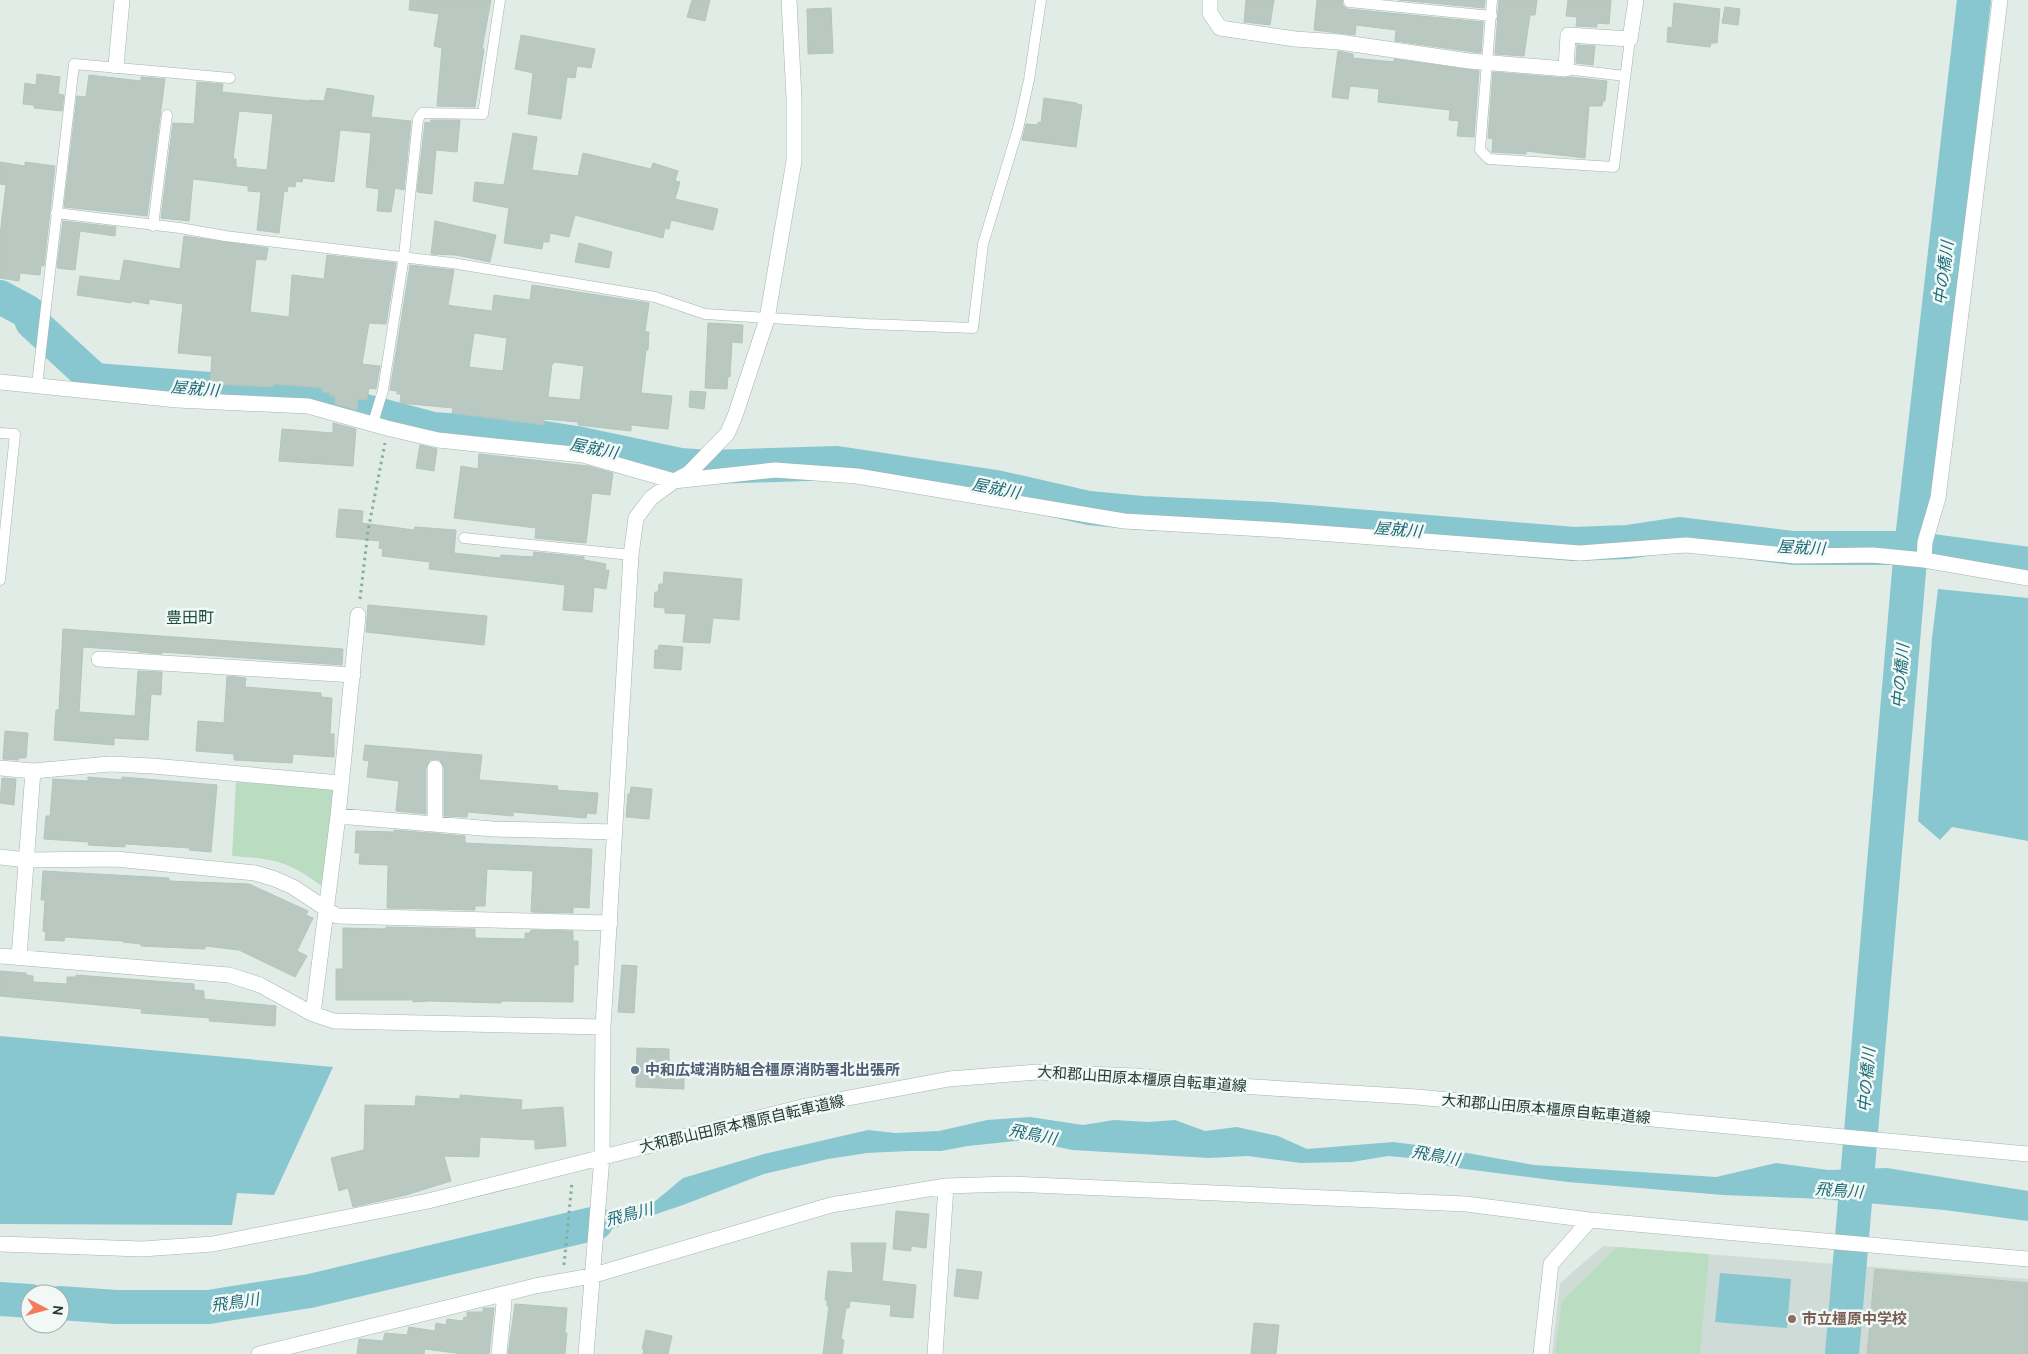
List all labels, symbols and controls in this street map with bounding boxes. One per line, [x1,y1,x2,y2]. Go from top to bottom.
water label: 中の橋川 [1930,238,1957,306]
water label: 屋就川 [170,377,222,400]
water label: 屋就川 [569,435,621,463]
water label: 屋就川 [971,475,1023,503]
water label: 屋就川 [1373,518,1425,541]
water label: 屋就川 [1777,537,1827,558]
district label: 豊田町 [166,608,214,627]
water label: 中の橋川 [1888,641,1913,709]
water label: 中の橋川 [1854,1045,1879,1113]
place label: 中和広域消防組合橿原消防署北出張所 [645,1061,900,1079]
street label: 大和郡山田原本橿原自転車道線 [1037,1063,1247,1095]
marker: 中和広域消防組合橿原消防署北出張所 [629,1064,641,1076]
street label: 大和郡山田原本橿原自転車道線 [1441,1091,1651,1127]
street label: 大和郡山田原本橿原自転車道線 [638,1092,846,1156]
water label: 飛鳥川 [1008,1121,1060,1149]
water label: 飛鳥川 [1411,1142,1463,1169]
water label: 飛鳥川 [1814,1179,1866,1202]
water label: 飛鳥川 [603,1199,657,1230]
north arrow [20,1284,70,1334]
water label: 飛鳥川 [210,1289,262,1315]
text: N [48,1304,67,1316]
place label: 市立橿原中学校 [1802,1310,1907,1328]
marker: 市立橿原中学校 [1786,1313,1798,1325]

